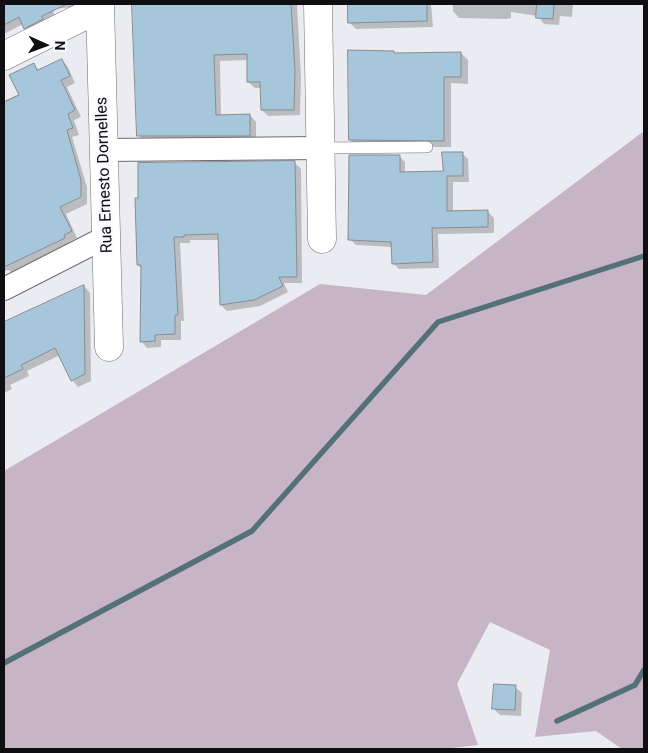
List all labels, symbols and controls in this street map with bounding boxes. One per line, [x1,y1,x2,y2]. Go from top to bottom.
north arrow [20,20,70,70]
text: N [52,40,68,51]
street label: Rua Ernesto Dornelles [93,96,117,254]

